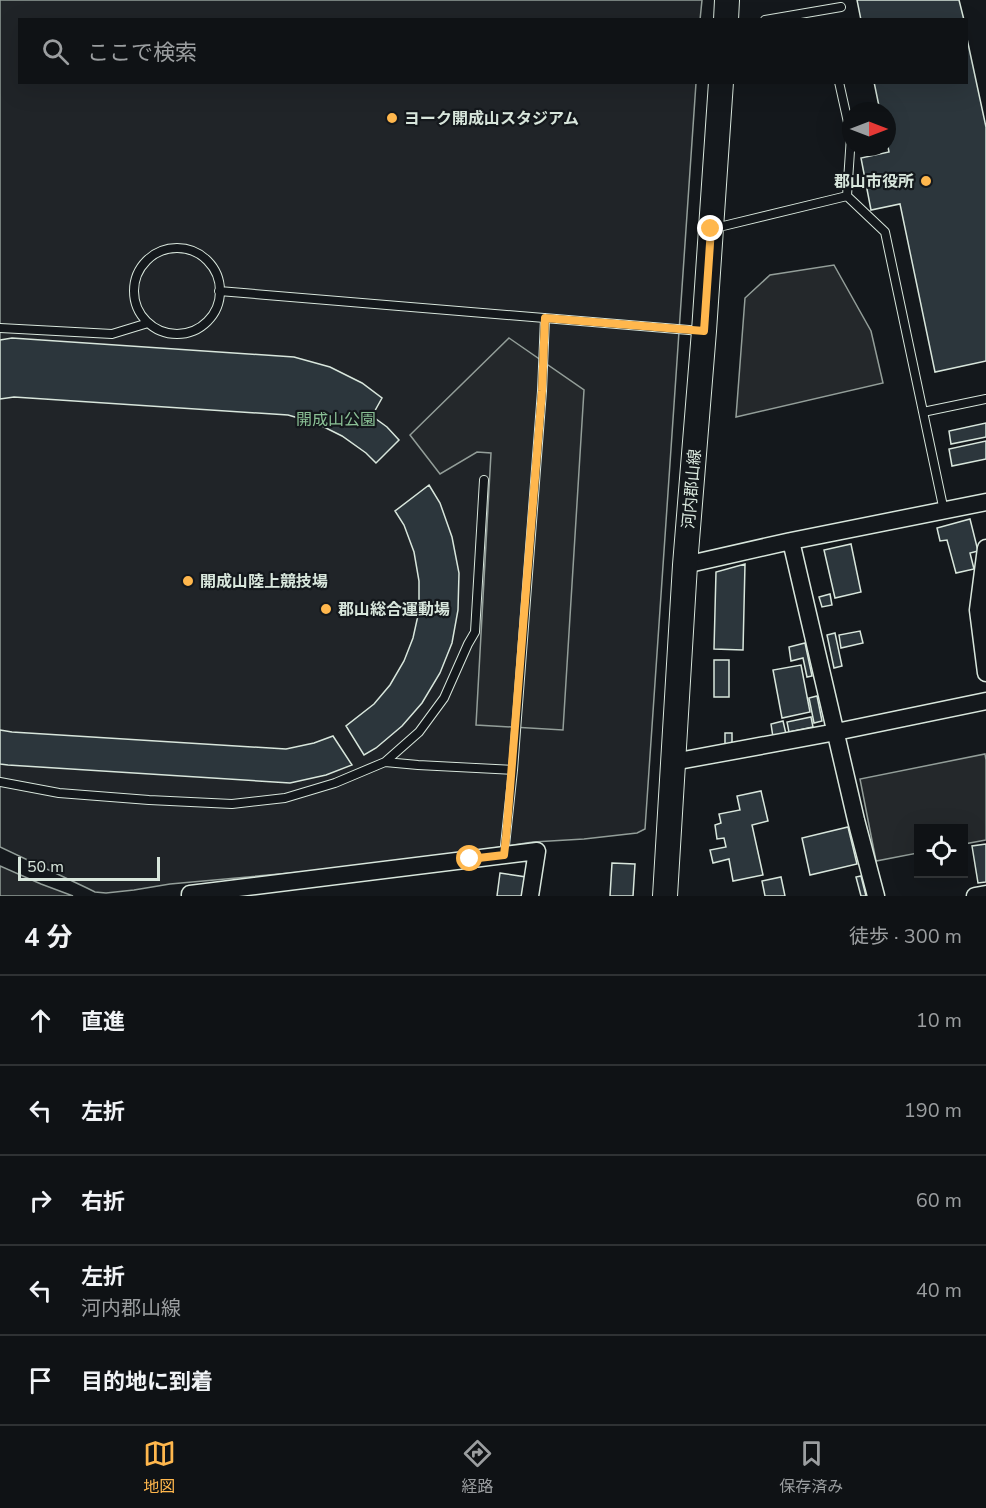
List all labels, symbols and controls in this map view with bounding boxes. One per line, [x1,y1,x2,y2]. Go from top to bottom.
search box [18,18,968,84]
icon: search [39,35,72,68]
text: ここで検索 [87,38,197,68]
north arrow [842,102,896,156]
place label: ヨーク開成山スタジアム [404,108,579,130]
marker: ヨーク開成山スタジアム [385,111,399,125]
place label: 郡山市役所 [834,171,914,193]
marker: 郡山市役所 [919,174,933,188]
route end [697,215,723,241]
park label: 開成山公園 [296,409,376,431]
street label: 河内郡山線 [678,448,706,530]
place label: 開成山陸上競技場 [200,571,328,593]
marker: 開成山陸上競技場 [181,574,195,588]
place label: 郡山総合運動場 [338,599,450,621]
marker: 郡山総合運動場 [319,602,333,616]
map controls [914,824,968,878]
button: locate [914,824,968,878]
route start [456,845,482,871]
scale bar [18,854,160,882]
text: 50 m [27,856,64,878]
text: 4 分 [24,920,73,955]
text: 徒歩 · 300 m [849,923,962,950]
icon: ahead [24,1004,57,1037]
text: 直進 [81,1007,125,1037]
text: 10 m [916,1007,962,1034]
icon: left [24,1094,57,1127]
text: 左折 [81,1097,125,1127]
text: 190 m [904,1097,962,1124]
icon: right [24,1184,57,1217]
text: 右折 [81,1187,125,1217]
text: 60 m [916,1187,962,1214]
text: 左折 [81,1262,125,1292]
icon: left [24,1274,57,1307]
text: 40 m [916,1277,962,1304]
text: 河内郡山線 [81,1295,181,1322]
icon: arrive [24,1364,57,1397]
text: 目的地に到着 [81,1367,213,1397]
tab: 地図 [143,1437,176,1498]
tab: 経路 [461,1437,494,1498]
tab: 保存済み [779,1437,843,1498]

